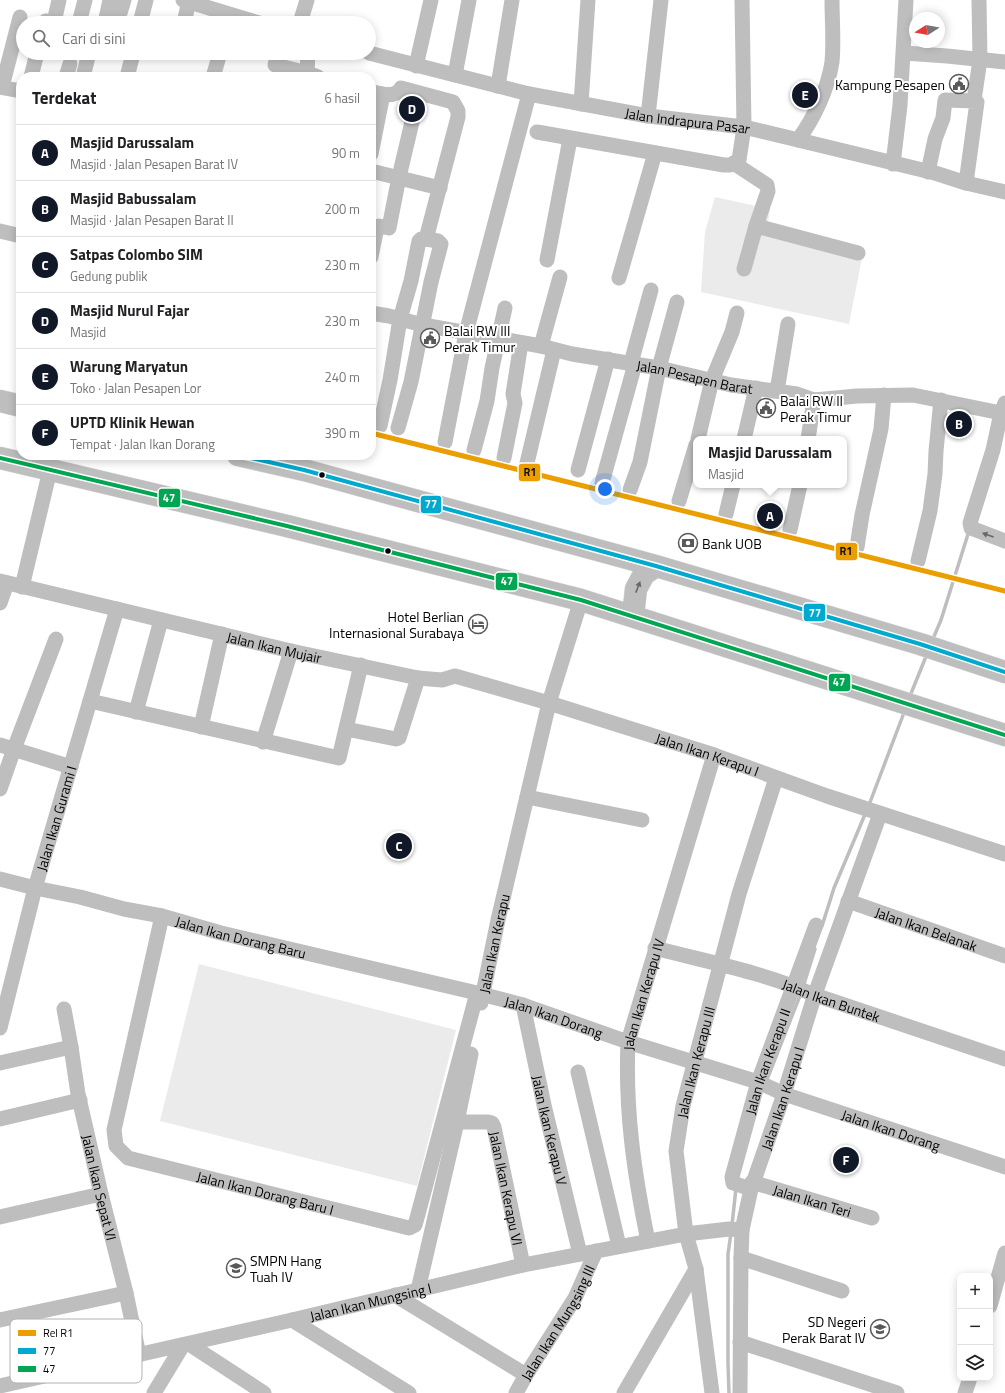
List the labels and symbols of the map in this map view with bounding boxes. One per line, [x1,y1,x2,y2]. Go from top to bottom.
north arrow [909,12,945,48]
public building icon: Kampung Pesapen [948,73,970,95]
place label: Kampung Pesapen [835,74,945,95]
pin: E [792,80,818,110]
pin: D [399,94,425,124]
street label: Jalan Indrapura Pasar [623,101,752,139]
place label: Balai RW III Perak Timur [444,320,516,357]
public building icon: Balai RW III Perak Timur [419,327,441,349]
street label: Jalan Pesapen Barat [635,354,754,398]
place label: Balai RW II Perak Timur [780,390,852,427]
public building icon: Balai RW II Perak Timur [755,397,777,419]
pin: B [946,409,972,439]
line badge: R1 [518,463,541,482]
text: R1 [524,464,536,480]
unlabelled marker [317,470,327,480]
your location [595,479,615,499]
line badge: 47 [158,488,181,508]
text: 47 [163,490,175,506]
line badge: 77 [420,495,442,514]
text: 77 [425,496,437,512]
pin: A [757,501,783,531]
one-way arrow [982,531,994,537]
bank icon: Bank UOB [677,532,699,554]
place label: Bank UOB [702,533,762,554]
line badge: R1 [835,542,858,561]
text: R1 [840,543,852,559]
unlabelled marker [383,546,393,556]
line badge: 47 [495,572,518,591]
text: 47 [501,573,513,589]
one-way arrow [635,580,641,592]
line badge: 77 [803,603,826,622]
text: 77 [809,605,821,621]
place label: Hotel Berlian Internasional Surabaya [329,606,464,643]
hotel icon: Hotel Berlian Internasional Surabaya [467,613,489,635]
street label: Jalan Ikan Mujair [225,625,324,668]
line badge: 47 [828,673,851,692]
text: 47 [833,674,845,690]
street label: Jalan Ikan Kerapu I [653,727,762,781]
street label: Jalan Ikan Gurami I [30,763,81,874]
pin: C [386,831,412,861]
street label: Jalan Ikan Kerapu [473,891,514,995]
street label: Jalan Ikan Belanak [872,901,981,956]
street label: Jalan Ikan Dorang Baru [173,910,308,963]
street label: Jalan Ikan Kerapu IV [617,936,669,1051]
street label: Jalan Ikan Buntek [780,973,883,1027]
street label: Jalan Ikan Dorang [502,990,606,1043]
street label: Jalan Ikan Kerapu III [671,1004,719,1119]
street label: Jalan Ikan Kerapu II [741,1007,793,1117]
street label: Jalan Ikan Kerapu I [757,1044,807,1152]
street label: Jalan Ikan Kerapu V [527,1073,573,1187]
street label: Jalan Ikan Dorang [839,1103,943,1155]
street label: Jalan Ikan Kerapu VI [485,1129,529,1247]
street label: Jalan Ikan Sepat VI [77,1132,123,1243]
pin: F [833,1145,859,1175]
street label: Jalan Ikan Dorang Baru I [195,1165,336,1219]
street label: Jalan Ikan Teri [771,1178,854,1222]
place label: SMPN Hang Tuah IV [250,1250,321,1287]
school or university icon: SMPN Hang Tuah IV [225,1257,247,1279]
street label: Jalan Ikan Mungsing III [515,1261,599,1384]
street label: Jalan Ikan Mungsing I [307,1277,433,1326]
place label: SD Negeri Perak Barat IV [782,1311,866,1348]
school or university icon: SD Negeri Perak Barat IV [869,1318,891,1340]
legend [10,1319,142,1383]
text: Rel R1 [43,1325,73,1341]
text: 77 [43,1343,55,1359]
text: 47 [43,1361,55,1377]

